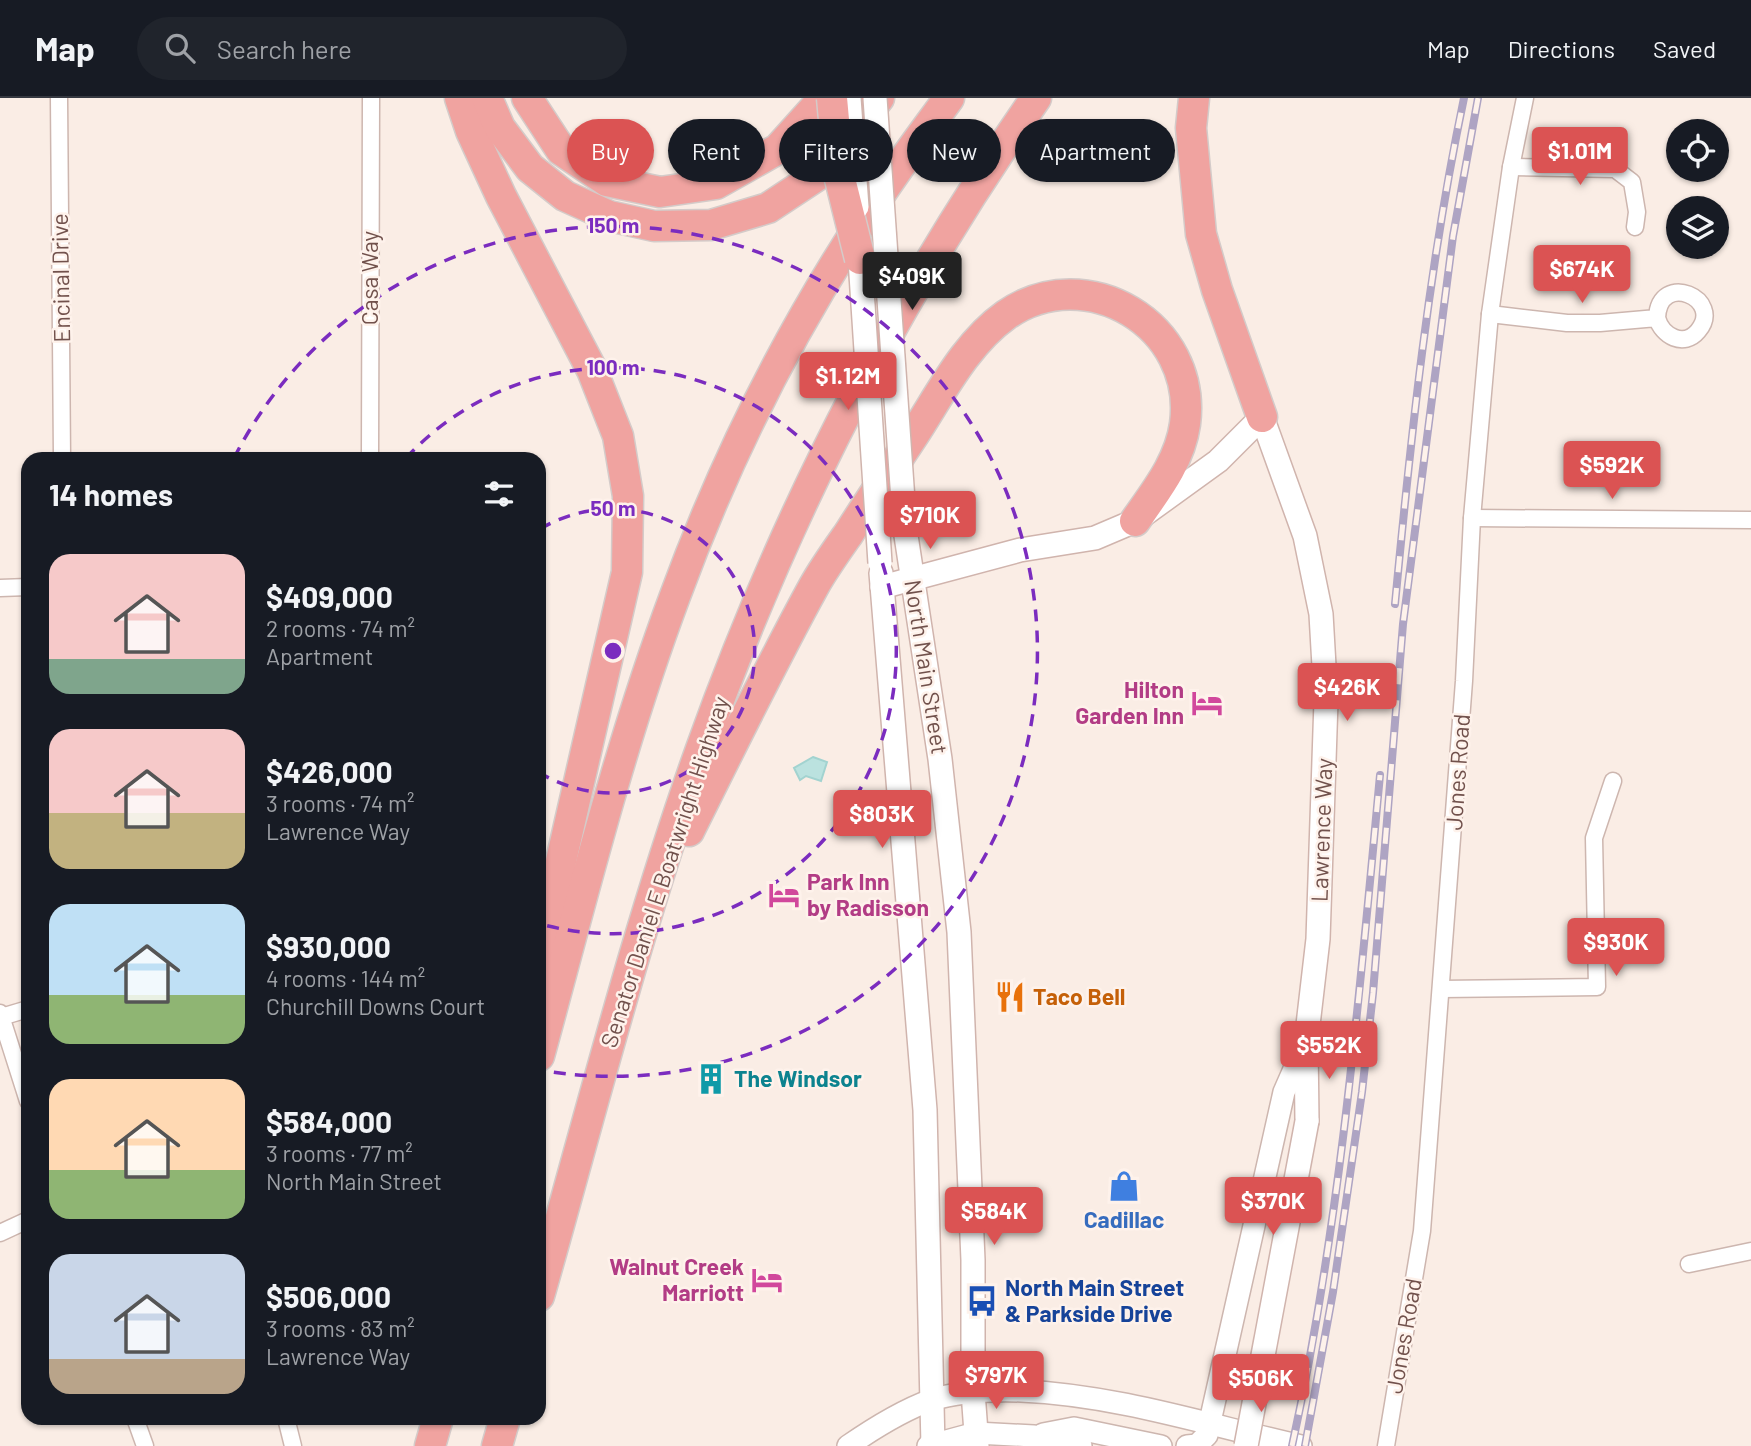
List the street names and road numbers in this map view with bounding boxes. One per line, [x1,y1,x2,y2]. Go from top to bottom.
street label: Encinal Drive [45,213,75,343]
street label: Casa Way [355,230,383,325]
street label: North Main Street [899,578,955,756]
street label: Senator Daniel E Boatwright Highway [594,692,734,1051]
street label: Jones Road [1439,713,1475,831]
street label: Lawrence Way [1304,757,1338,902]
street label: Jones Road [1379,1276,1427,1396]

